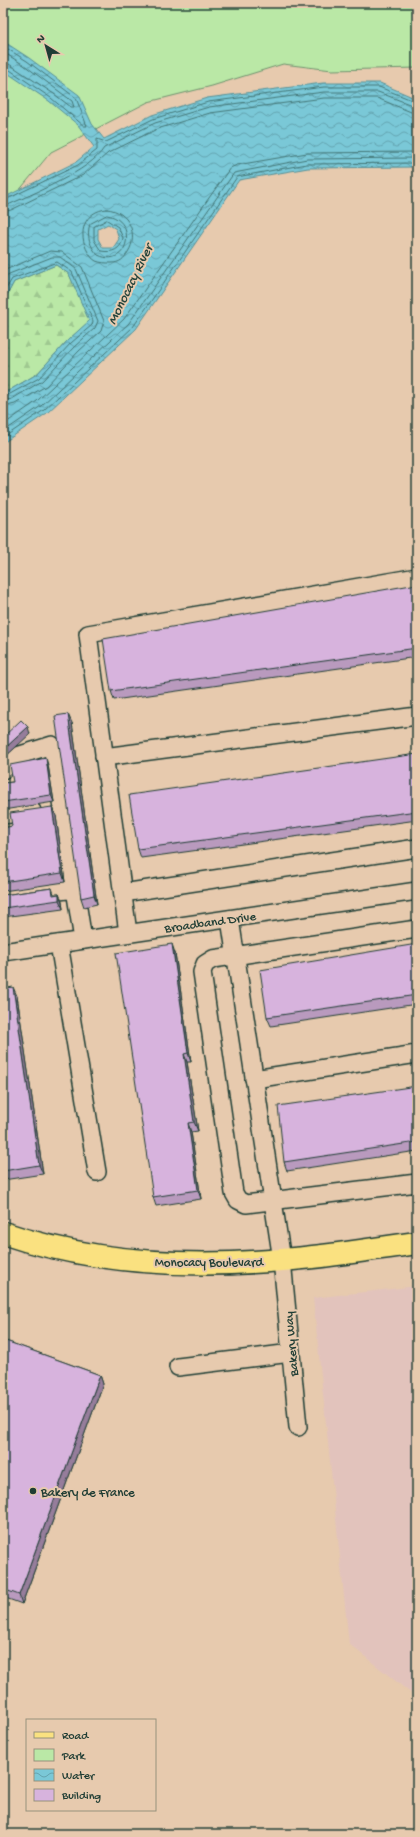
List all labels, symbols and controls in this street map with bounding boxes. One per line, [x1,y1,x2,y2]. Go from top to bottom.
north arrow [26,26,66,66]
text: N [35,33,48,47]
water label: Monocacy River [105,239,159,328]
street label: Broadband Drive [163,910,257,937]
street label: Monocacy Boulevard [155,1256,265,1271]
street label: Bakery Way [282,1310,303,1378]
marker: Bakery de France [28,1486,38,1496]
place label: Bakery de France [40,1486,135,1501]
legend [26,1719,156,1811]
text: Road [62,1730,89,1744]
text: Park [61,1750,87,1764]
text: Water [62,1770,96,1784]
text: Building [61,1790,101,1804]

